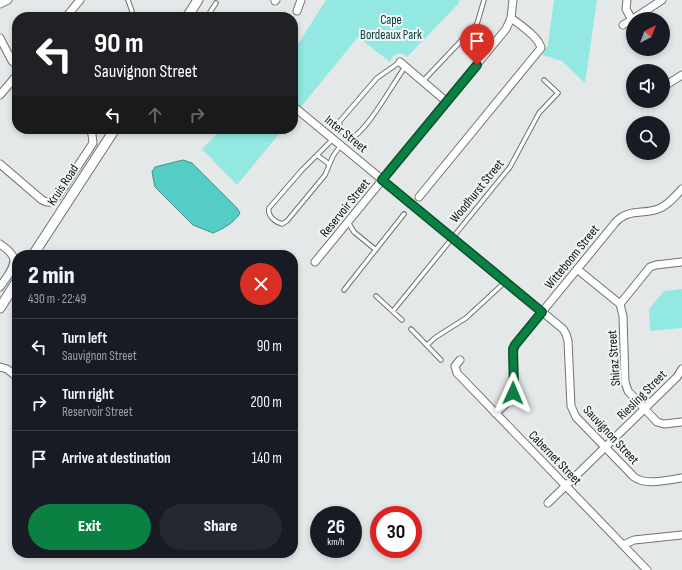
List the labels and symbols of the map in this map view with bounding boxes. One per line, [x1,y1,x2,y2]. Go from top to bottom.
park label: Cape Bordeaux Park [360,12,422,43]
north arrow [626,12,670,56]
pin [460,24,494,65]
street label: Inter Street [321,112,371,156]
street label: Woodhurst Street [447,156,508,226]
street label: Kruis Road [44,161,82,209]
street label: Reservoir Street [317,175,374,241]
street label: Witteboom Street [541,222,603,292]
street label: Shiraz Street [604,329,624,387]
street label: Riesling Street [614,367,670,423]
position arrow [492,372,534,414]
street label: Sauvignon Street [580,402,642,468]
street label: Cabernet Street [525,427,585,489]
speed limit sign: 30 [370,506,422,558]

